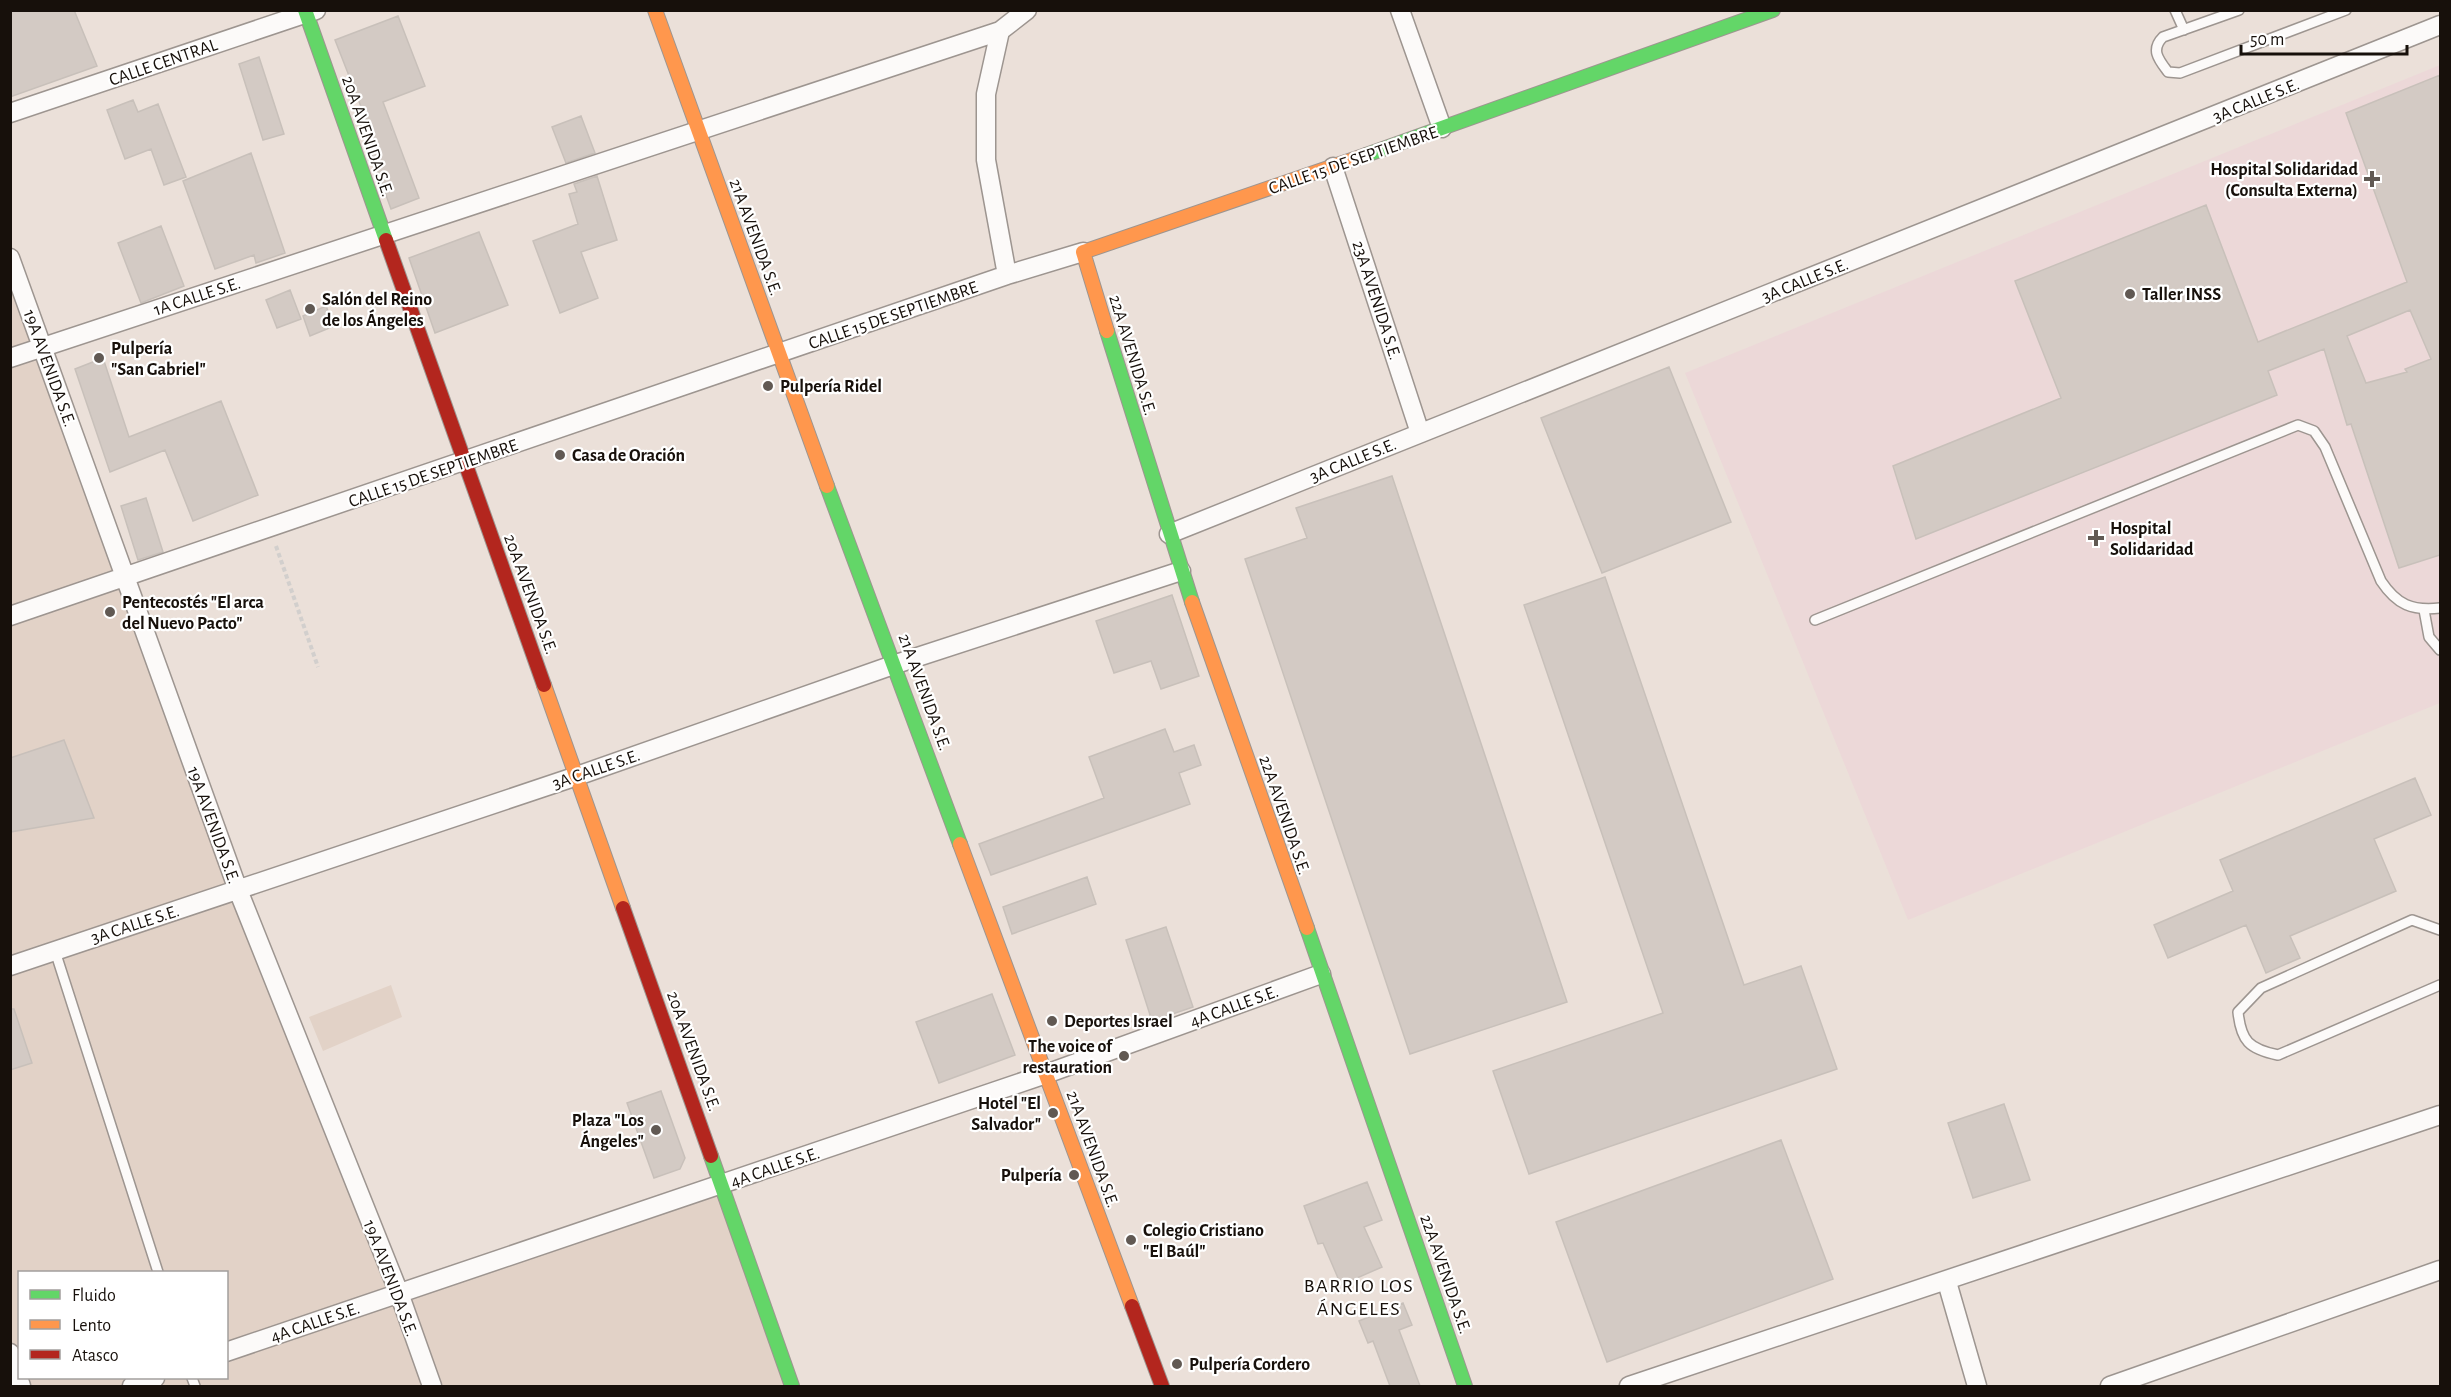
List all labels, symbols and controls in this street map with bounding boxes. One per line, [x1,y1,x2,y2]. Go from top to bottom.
scale bar [2241,18,2408,56]
text: 50 m [2250,31,2284,49]
street label: CALLE CENTRAL [107,36,220,90]
street label: 20A AVENIDA S.E. [338,74,396,199]
street label: 3A CALLE S.E. [2211,75,2302,126]
street label: CALLE 15 DE SEPTIEMBRE [1266,123,1441,198]
place label: Hospital Solidaridad (Consulta Externa) [2210,161,2359,200]
marker: Hospital Solidaridad (Consulta Externa) [2363,170,2381,188]
street label: 21A AVENIDA S.E. [726,177,785,298]
street label: 23A AVENIDA S.E. [1348,239,1404,362]
street label: 3A CALLE S.E. [1760,255,1851,306]
street label: 1A CALLE S.E. [152,274,243,319]
street label: CALLE 15 DE SEPTIEMBRE [806,278,981,353]
place label: Taller INSS [2142,286,2221,304]
marker: Taller INSS [2123,287,2137,301]
place label: Salón del Reino de los Ángeles [322,291,432,330]
street label: 22A AVENIDA S.E. [1105,293,1159,418]
marker: Salón del Reino de los Ángeles [303,302,317,316]
street label: 19A AVENIDA S.E. [20,307,79,429]
place label: Pulpería "San Gabriel" [111,340,206,379]
marker: Pulpería "San Gabriel" [92,351,106,365]
place label: Pulpería Ridel [780,378,882,396]
marker: Pulpería Ridel [761,379,775,393]
street label: 3A CALLE S.E. [1308,435,1399,486]
street label: CALLE 15 DE SEPTIEMBRE [346,436,521,511]
place label: Casa de Oración [572,447,685,465]
marker: Casa de Oración [553,448,567,462]
place label: Hospital Solidaridad [2110,520,2194,559]
marker: Hospital Solidaridad [2087,529,2105,547]
street label: 20A AVENIDA S.E. [500,532,560,657]
place label: Pentecostés "El arca del Nuevo Pacto" [122,594,264,633]
marker: Pentecostés "El arca del Nuevo Pacto" [103,605,117,619]
street label: 21A AVENIDA S.E. [895,632,954,753]
street label: 3A CALLE S.E. [550,747,643,793]
street label: 22A AVENIDA S.E. [1255,753,1313,877]
street label: 19A AVENIDA S.E. [184,764,243,886]
street label: 3A CALLE S.E. [89,902,182,948]
street label: 4A CALLE S.E. [1188,983,1281,1031]
street label: 20A AVENIDA S.E. [663,989,723,1114]
place label: Deportes Israel [1064,1013,1173,1031]
marker: Deportes Israel [1045,1014,1059,1028]
place label: The voice of restauration [1022,1038,1114,1077]
marker: The voice of restauration [1117,1049,1131,1063]
street label: 21A AVENIDA S.E. [1063,1089,1122,1210]
place label: Hotel "El Salvador" [971,1095,1041,1134]
marker: Hotel "El Salvador" [1046,1106,1060,1120]
place label: Plaza "Los Ángeles" [572,1112,644,1151]
marker: Plaza "Los Ángeles" [649,1123,663,1137]
street label: 4A CALLE S.E. [729,1144,822,1192]
place label: Pulpería [1001,1167,1062,1185]
marker: Pulpería [1067,1168,1081,1182]
street label: 22A AVENIDA S.E. [1416,1212,1474,1336]
street label: 19A AVENIDA S.E. [360,1218,421,1339]
place label: Colegio Cristiano "El Baúl" [1143,1222,1264,1261]
marker: Colegio Cristiano "El Baúl" [1124,1233,1138,1247]
legend [18,1271,228,1379]
district label: BARRIO LOS ÁNGELES [1304,1276,1414,1319]
text: Fluido [72,1287,116,1305]
street label: 4A CALLE S.E. [269,1299,362,1347]
text: Lento [72,1317,111,1335]
text: Atasco [72,1347,119,1365]
place label: Pulpería Cordero [1189,1356,1310,1374]
marker: Pulpería Cordero [1170,1357,1184,1371]

